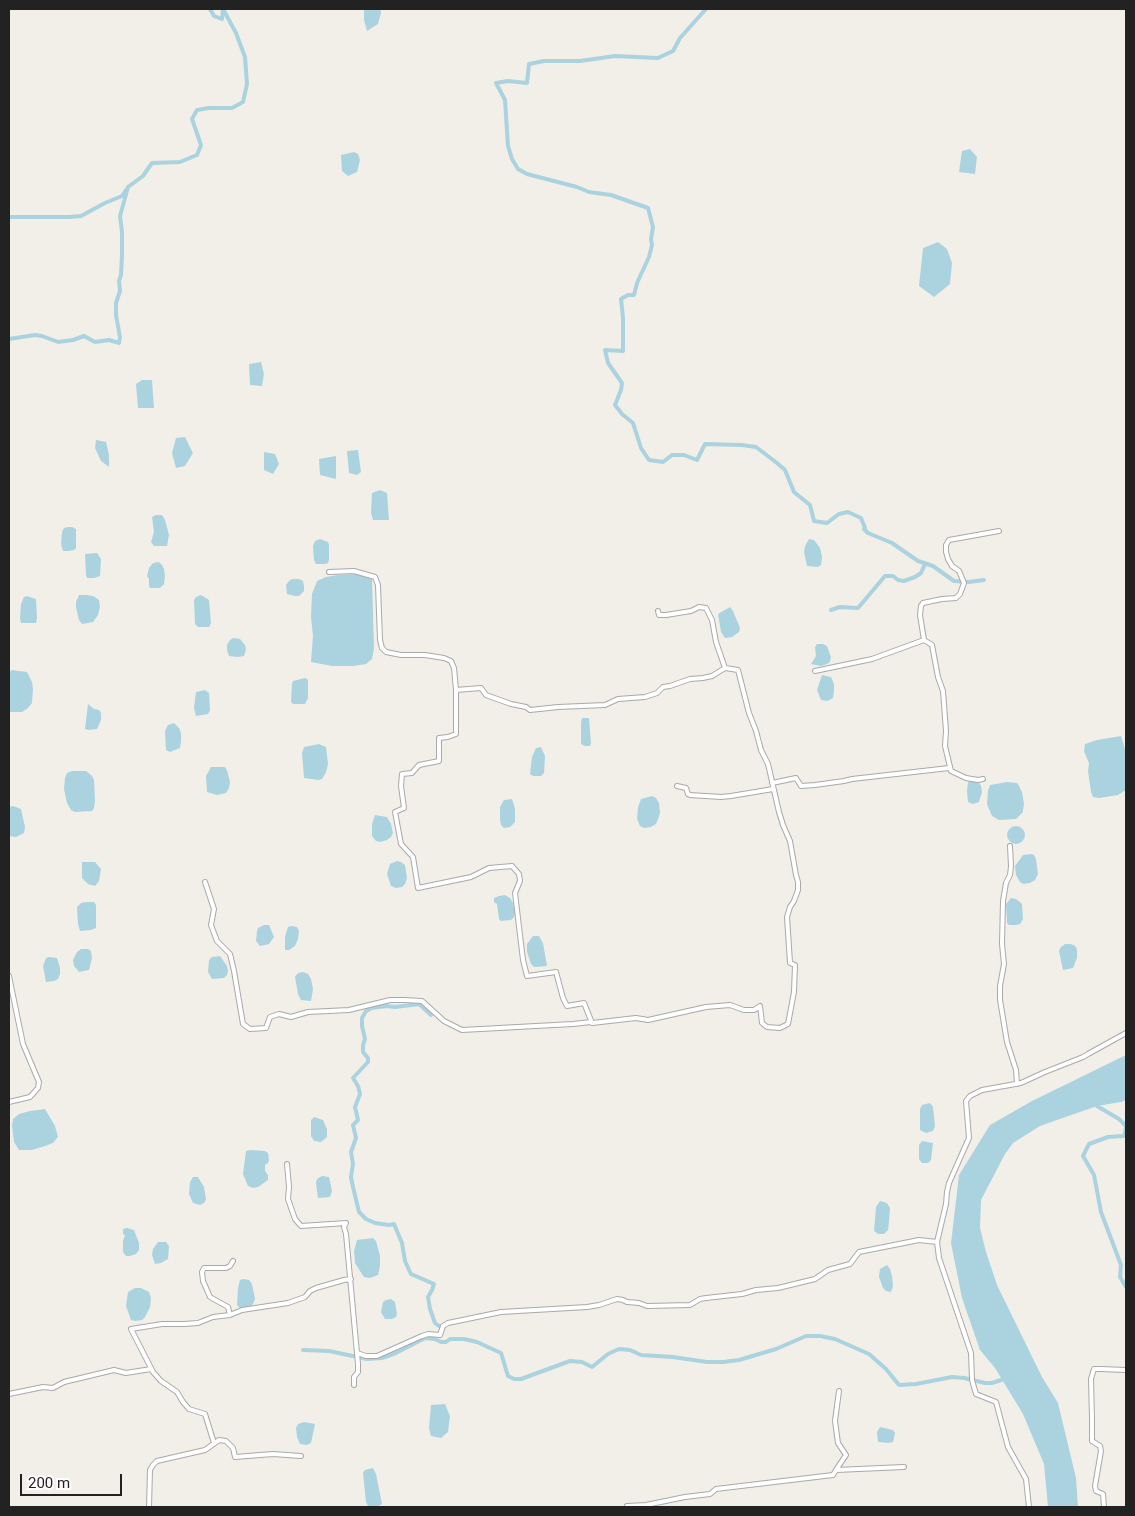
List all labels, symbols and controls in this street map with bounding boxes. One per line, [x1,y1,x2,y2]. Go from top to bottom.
scale bar [22,1464,125,1496]
text: 200 m [28,1474,70,1492]

